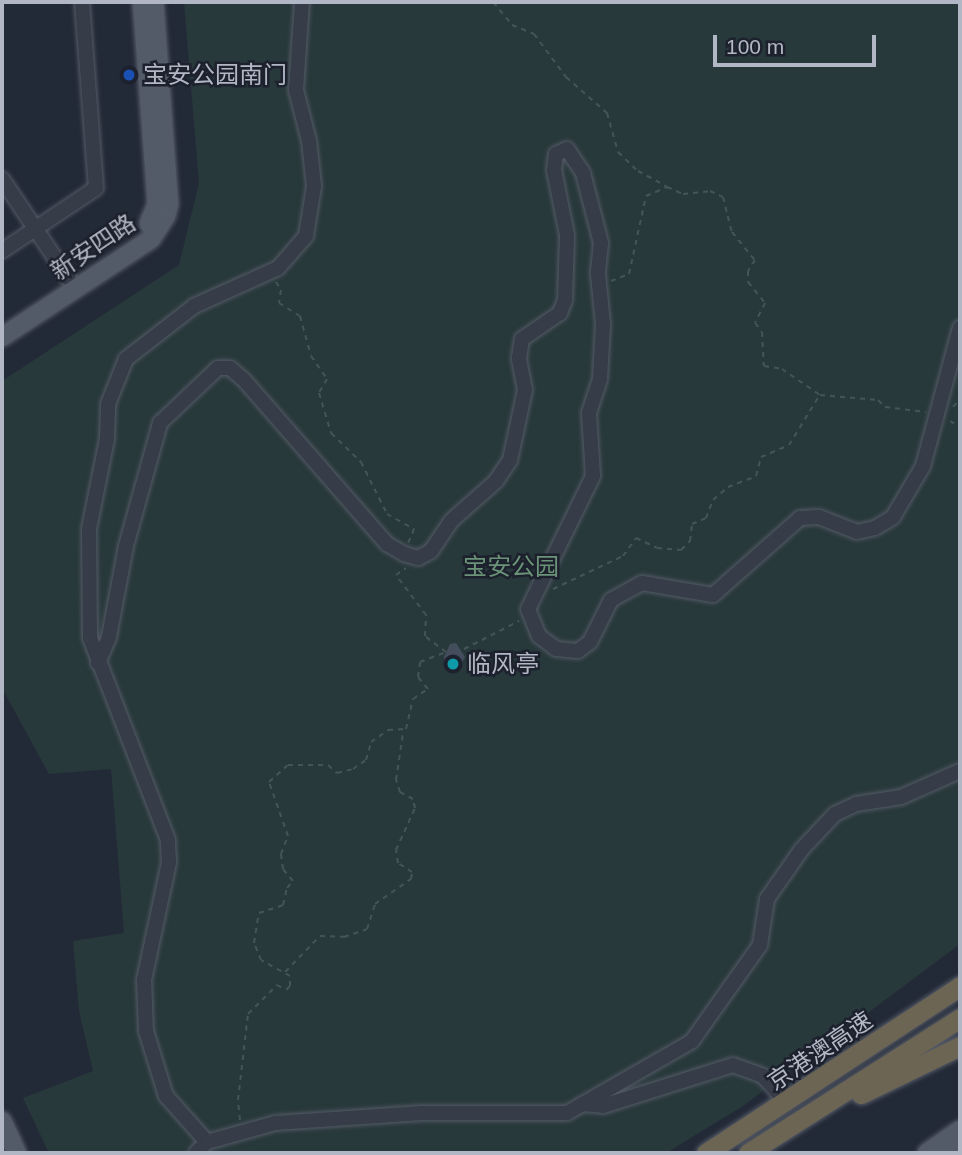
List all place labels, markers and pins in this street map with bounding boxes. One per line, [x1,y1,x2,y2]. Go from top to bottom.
place label: 宝安公园南门 [143,61,287,89]
marker: 宝安公园南门 [121,67,137,83]
place label: 临风亭 [467,650,539,678]
marker: 临风亭 [445,656,461,672]

